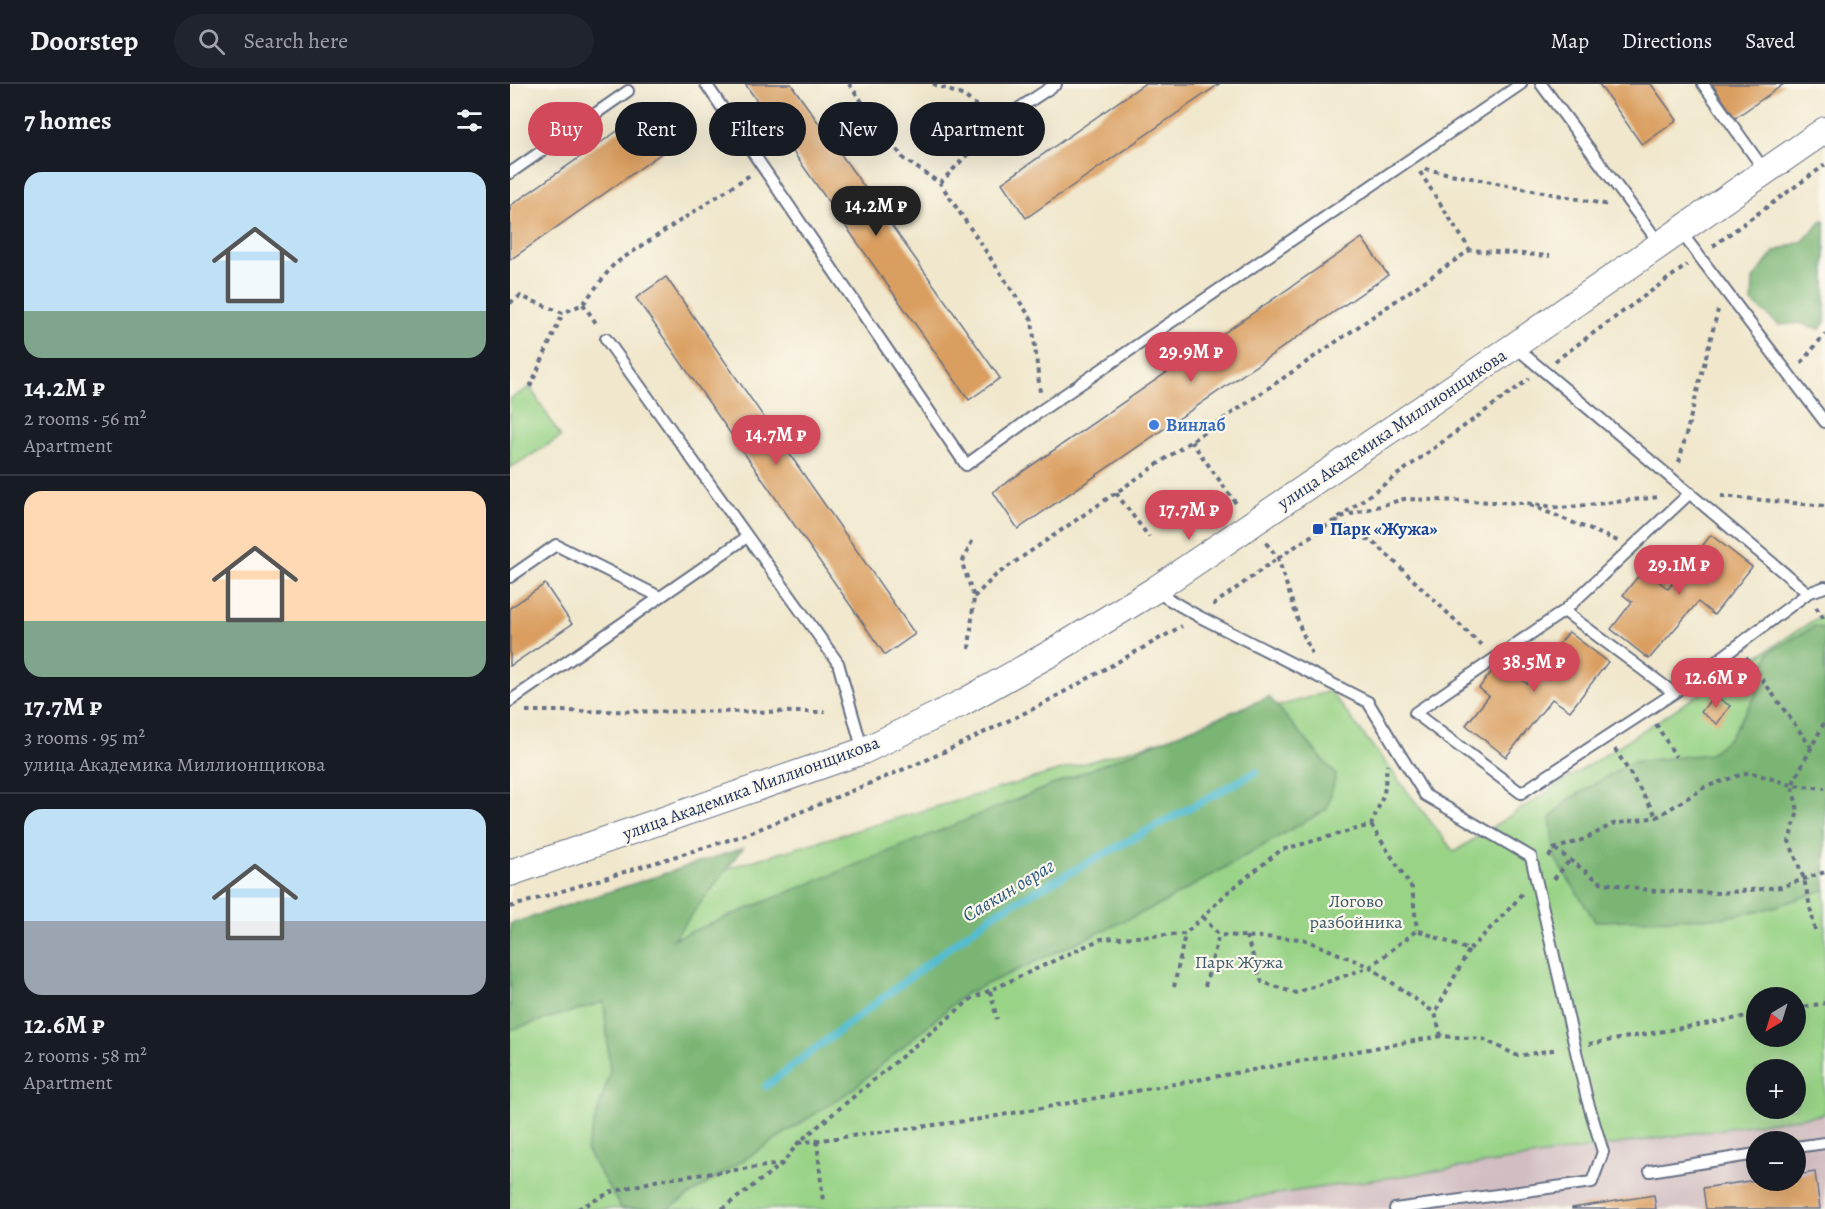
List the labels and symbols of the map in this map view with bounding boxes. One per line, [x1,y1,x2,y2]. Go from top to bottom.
pin: 14.2M ₽ [821,186,931,237]
pin: 29.9M ₽ [1136,332,1246,383]
street label: улица Академика Миллионщикова [1272,343,1512,515]
place label: Винлаб [1166,413,1226,437]
pin: 14.7M ₽ [721,415,831,466]
marker: Винлаб [1147,418,1161,432]
pin: 17.7M ₽ [1134,490,1244,541]
place label: Парк «Жужа» [1330,517,1438,541]
marker: Парк «Жужа» [1311,522,1325,536]
pin: 29.1M ₽ [1624,545,1734,596]
pin: 38.5M ₽ [1479,642,1589,693]
pin: 12.6M ₽ [1661,658,1771,709]
street label: улица Академика Миллионщикова [618,730,883,846]
water label: Савкин овраг [957,852,1060,929]
park label: Логово разбойника [1310,889,1403,934]
park label: Парк Жужа [1195,950,1284,974]
north arrow [1746,987,1806,1047]

